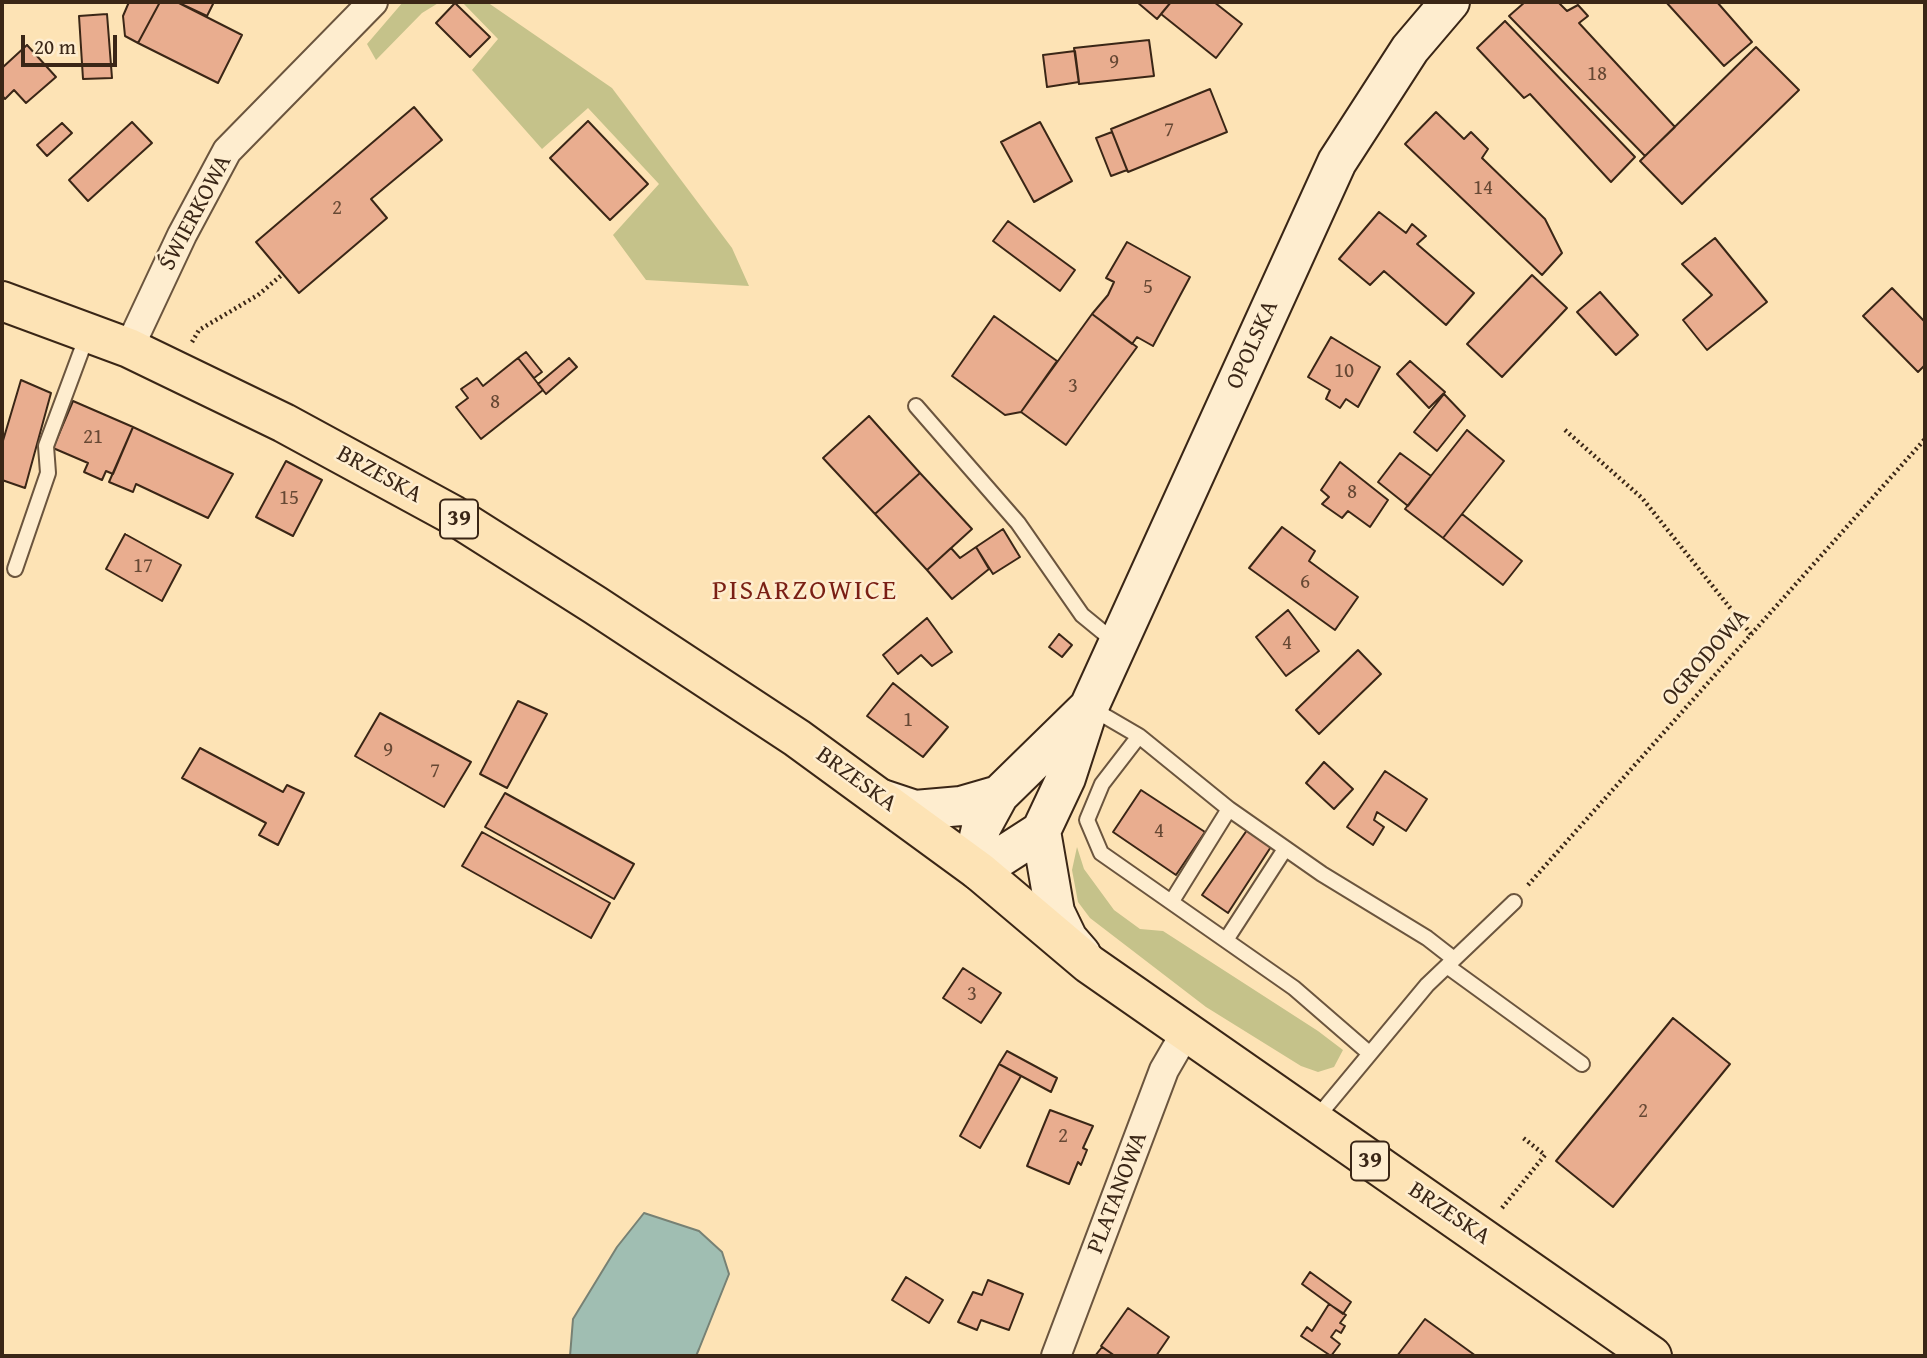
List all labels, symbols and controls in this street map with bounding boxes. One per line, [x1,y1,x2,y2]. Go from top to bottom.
scale bar [24,21,121,65]
text: 20 m [34,31,76,62]
house number: 9 [1109,50,1119,76]
house number: 18 [1587,62,1607,88]
house number: 7 [1164,118,1174,144]
street label: ŚWIERKOWA [154,150,238,276]
house number: 14 [1473,176,1493,202]
house number: 2 [332,196,342,222]
house number: 5 [1143,275,1153,301]
street label: OPOLSKA [1221,296,1285,394]
house number: 10 [1334,359,1354,385]
house number: 3 [1068,374,1078,400]
house number: 8 [490,390,500,416]
house number: 21 [83,425,103,451]
street label: BRZESKA [331,440,427,510]
house number: 8 [1347,480,1357,506]
house number: 15 [279,486,299,512]
road number: 39 [440,499,478,538]
house number: 17 [133,554,153,580]
house number: 6 [1300,570,1310,596]
district label: PISARZOWICE [713,575,897,609]
street label: OGRODOWA [1656,604,1756,712]
house number: 4 [1282,631,1292,657]
house number: 1 [903,708,913,734]
house number: 9 [383,738,393,764]
street label: BRZESKA [810,741,902,819]
house number: 7 [430,759,440,785]
house number: 4 [1154,819,1164,845]
house number: 3 [967,982,977,1008]
house number: 2 [1638,1099,1648,1125]
house number: 2 [1058,1124,1068,1150]
street label: PLATANOWA [1082,1128,1154,1258]
road number: 39 [1351,1142,1389,1180]
street label: BRZESKA [1402,1176,1496,1252]

